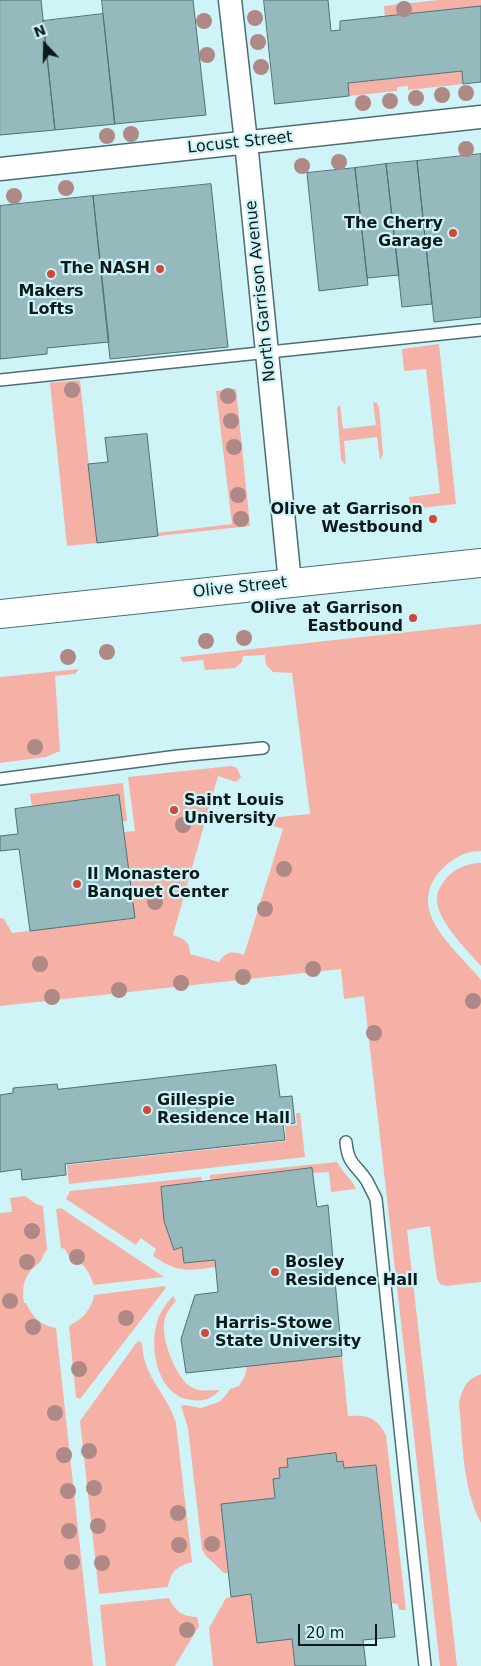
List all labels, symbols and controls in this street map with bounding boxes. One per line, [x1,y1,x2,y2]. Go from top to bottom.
north arrow [20,20,70,70]
text: N [31,21,48,41]
street label: Locust Street [186,128,294,158]
street label: North Garrison Avenue [242,199,280,383]
place label: The Cherry Garage [344,214,443,252]
marker: The Cherry Garage [447,227,459,239]
place label: The NASH [61,259,150,279]
marker: The NASH [154,263,166,275]
marker: Makers Lofts [45,268,57,280]
place label: Makers Lofts [18,282,84,320]
place label: Olive at Garrison Westbound [270,500,423,538]
marker: Olive at Garrison Westbound [427,513,439,525]
street label: Olive Street [192,574,288,602]
place label: Olive at Garrison Eastbound [250,599,403,637]
marker: Olive at Garrison Eastbound [407,612,419,624]
place label: Saint Louis University [184,791,284,829]
marker: Saint Louis University [168,804,180,816]
place label: Il Monastero Banquet Center [87,865,229,903]
marker: Il Monastero Banquet Center [71,878,83,890]
place label: Gillespie Residence Hall [157,1091,290,1129]
marker: Gillespie Residence Hall [141,1104,153,1116]
place label: Bosley Residence Hall [285,1253,418,1291]
marker: Bosley Residence Hall [269,1266,281,1278]
place label: Harris-Stowe State University [215,1314,361,1352]
marker: Harris-Stowe State University [199,1327,211,1339]
scale bar [301,1614,380,1646]
text: 20 m [306,1624,344,1642]

